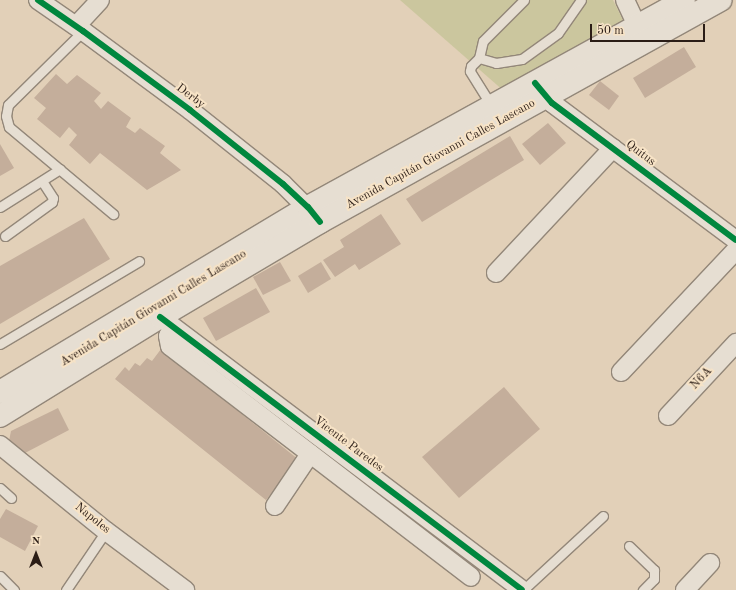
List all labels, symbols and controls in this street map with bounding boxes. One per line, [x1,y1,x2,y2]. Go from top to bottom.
scale bar [592,16,707,42]
text: 50 m [597,25,624,37]
street label: Derby [173,82,207,112]
street label: Avenida Capitán Giovanni Calles Lascano [344,97,538,213]
street label: Quitus [622,138,658,170]
street label: Avenida Capitán Giovanni Calles Lascano [58,248,250,370]
street label: N6A [688,365,716,393]
street label: Vicente Paredes [310,414,386,476]
street label: Napoles [71,500,113,538]
north arrow [16,534,56,574]
text: N [32,536,40,547]

